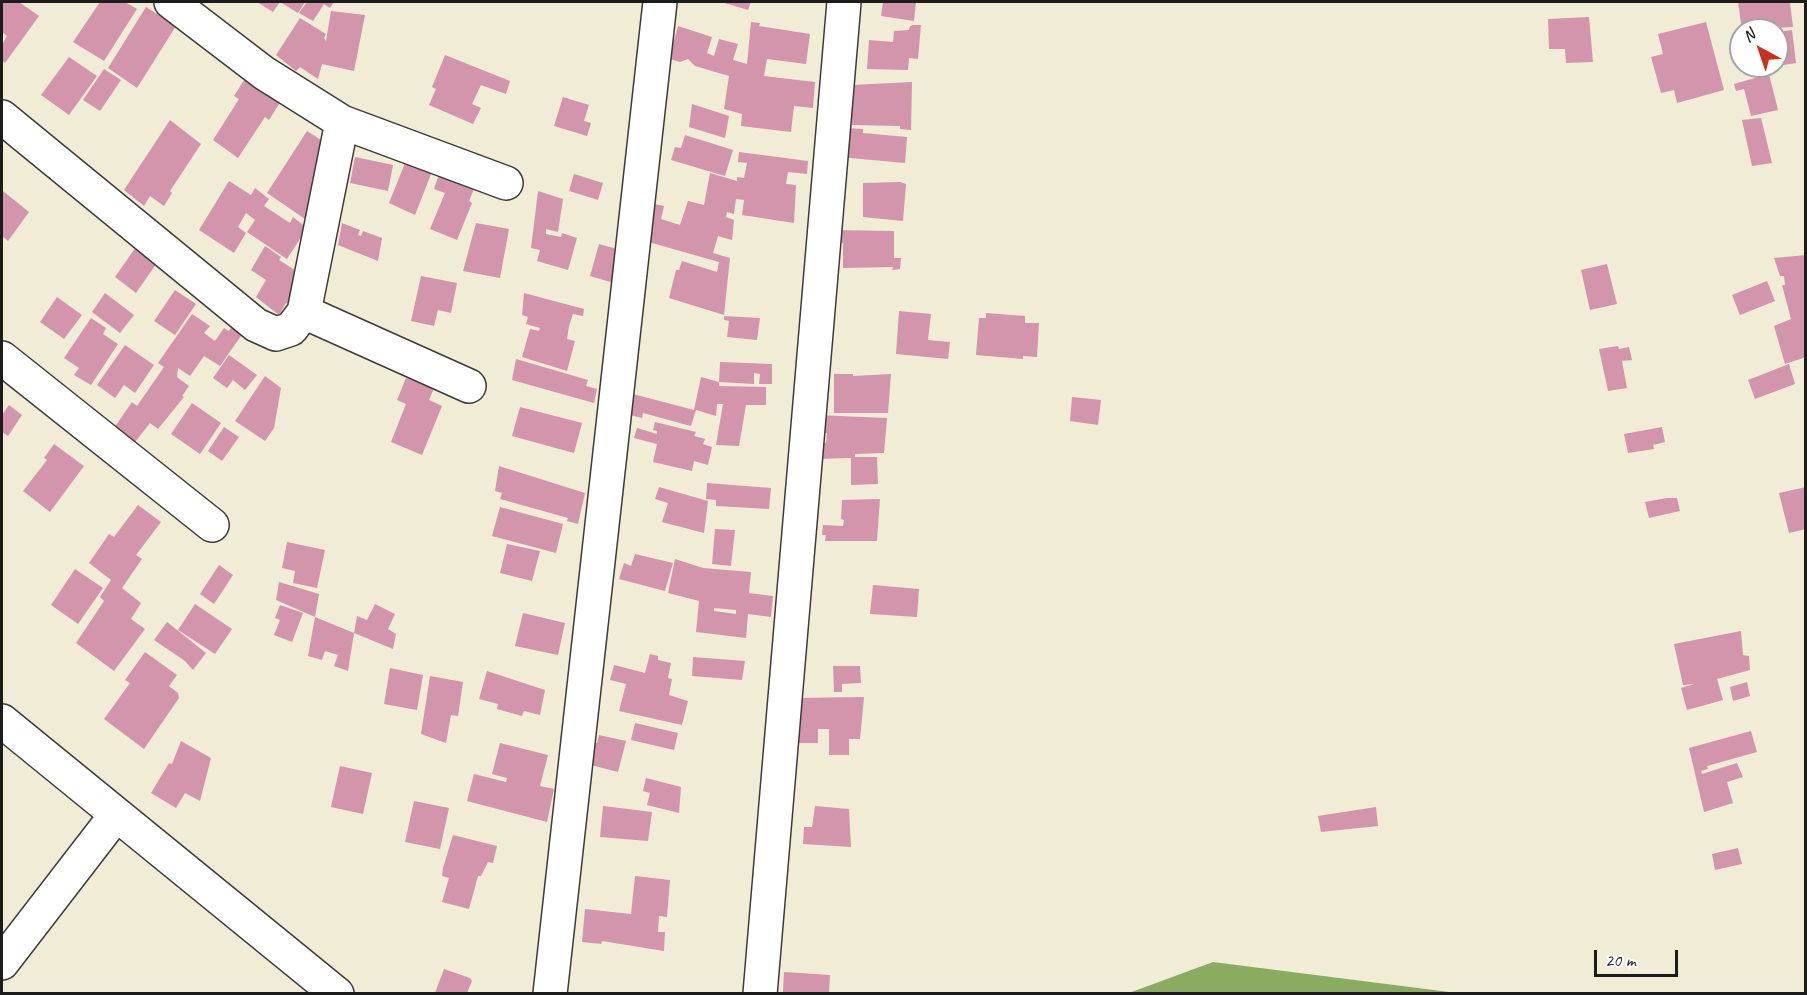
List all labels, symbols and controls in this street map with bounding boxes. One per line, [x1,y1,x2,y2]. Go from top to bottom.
north arrow [1729,18,1789,78]
text: N [1738,25,1759,47]
scale bar [1597,938,1681,976]
text: 20 m [1605,949,1636,971]

